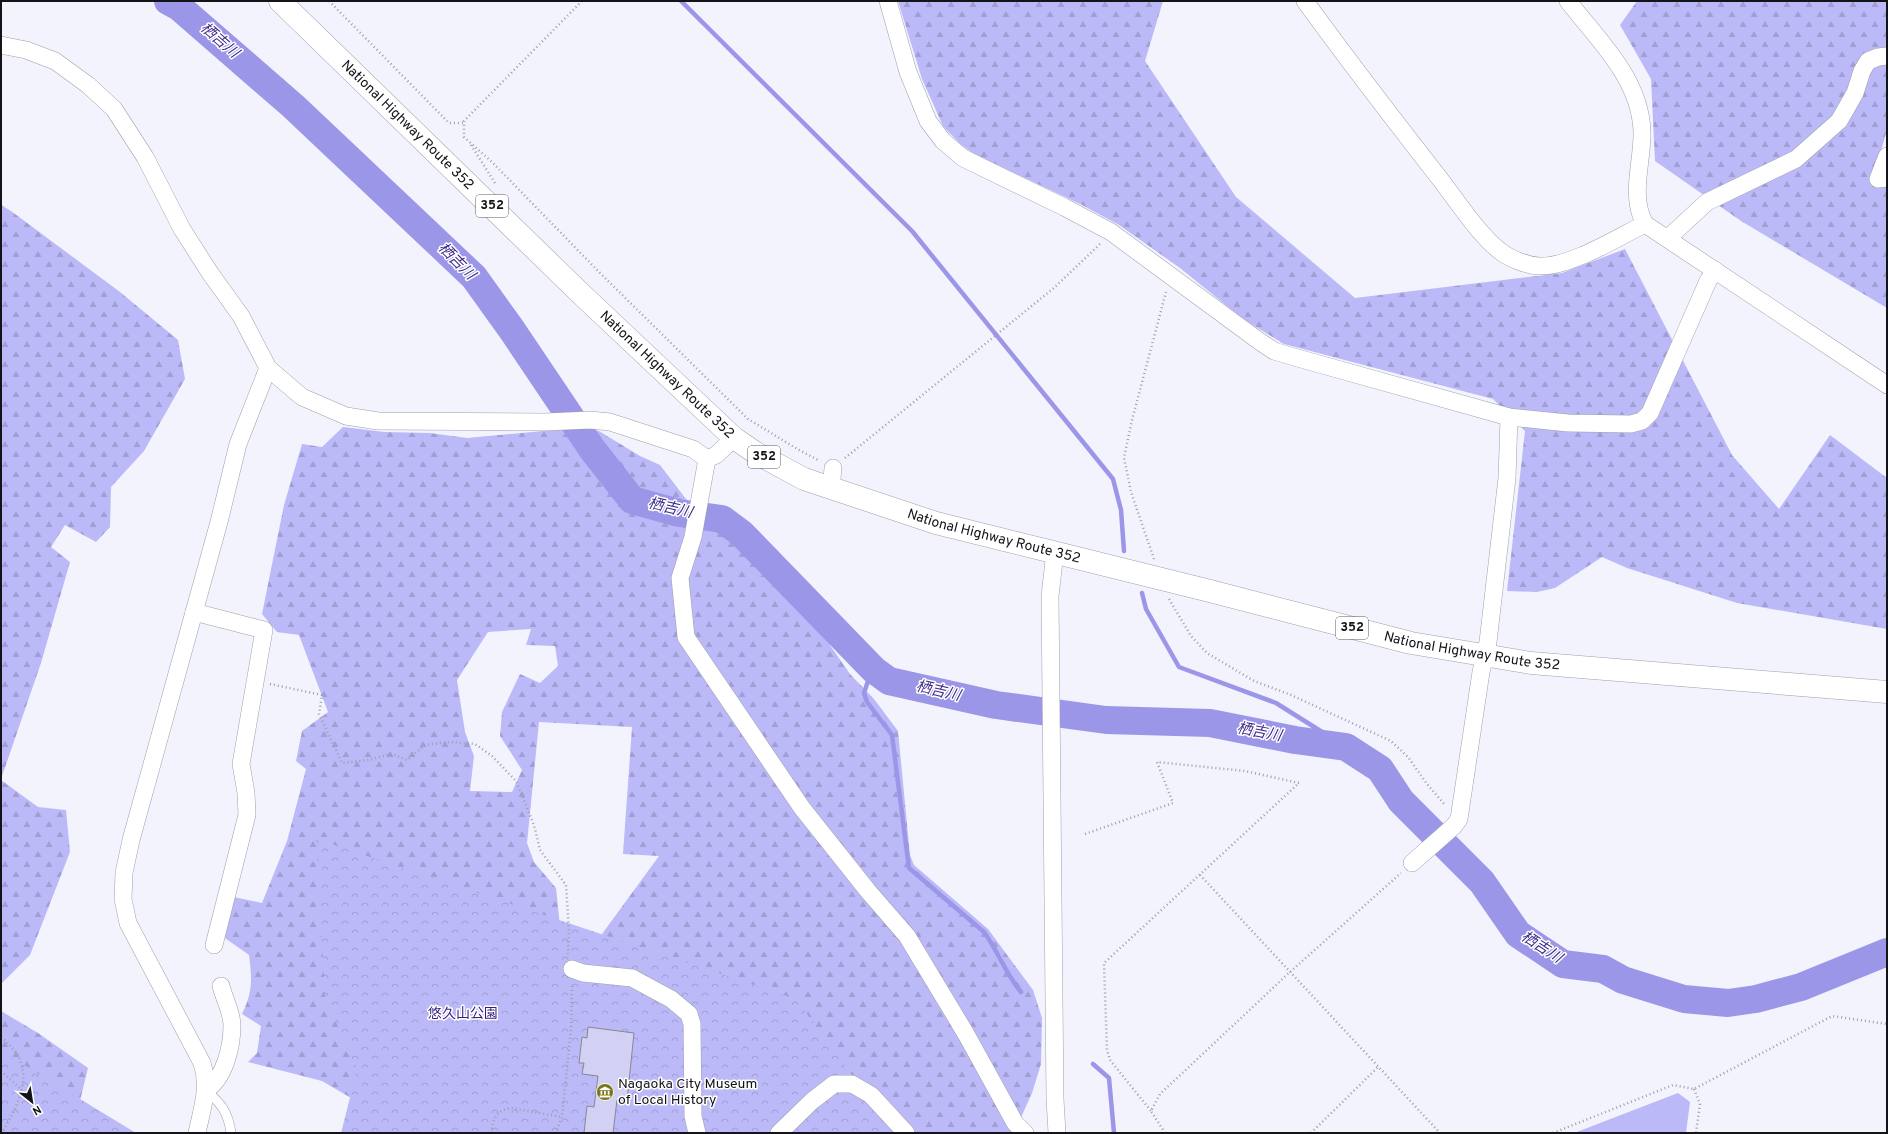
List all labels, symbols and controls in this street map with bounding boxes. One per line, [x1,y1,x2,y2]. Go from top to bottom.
water label: 栖吉川 [196,19,244,64]
street label: National Highway Route 352 [338,57,477,193]
road number: 352 [476,195,508,217]
water label: 栖吉川 [433,239,480,286]
street label: National Highway Route 352 [596,307,738,442]
road number: 352 [748,446,780,468]
water label: 栖吉川 [646,495,696,524]
street label: National Highway Route 352 [905,506,1082,567]
road number: 352 [1336,617,1368,639]
street label: National Highway Route 352 [1382,628,1561,674]
water label: 栖吉川 [914,678,964,707]
water label: 栖吉川 [1235,719,1285,747]
water label: 栖吉川 [1517,928,1567,969]
park label: 悠久山公園 [428,1006,498,1023]
place label: Nagaoka City Museum of Local History [618,1076,757,1109]
north arrow [12,1082,52,1122]
museum icon: Nagaoka City Museum of Local History [595,1082,615,1102]
text: N [30,1102,43,1118]

